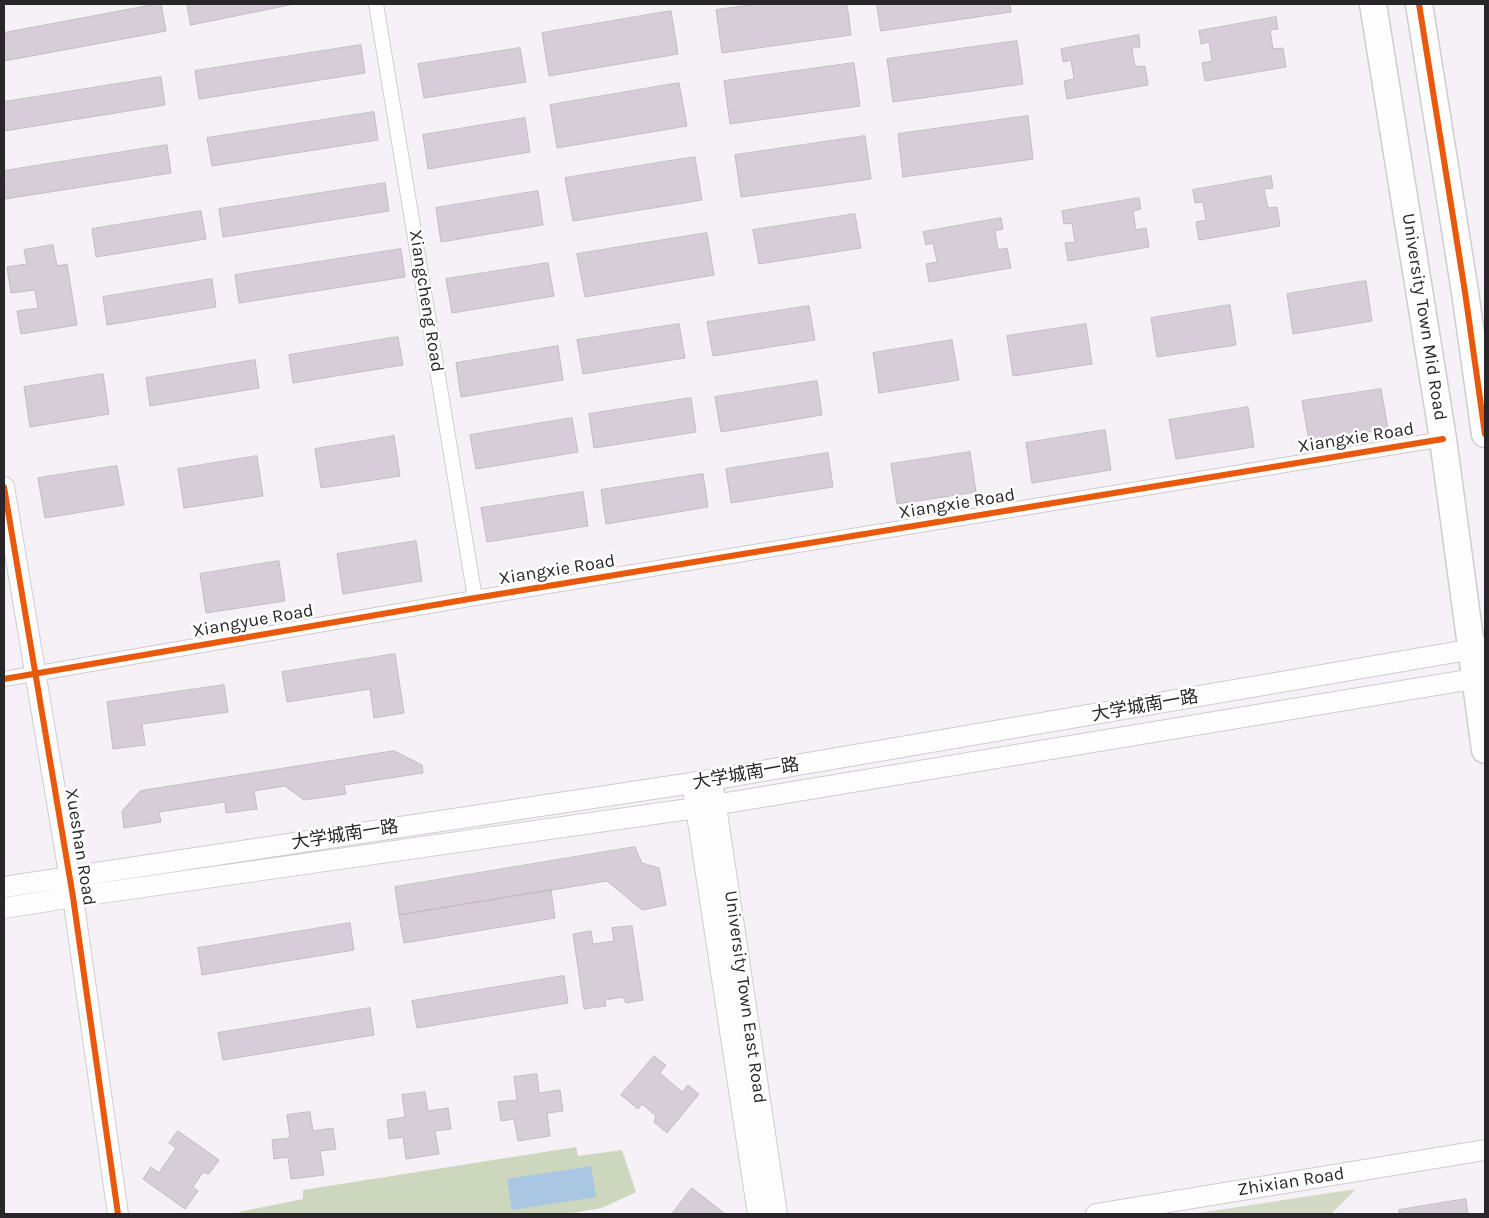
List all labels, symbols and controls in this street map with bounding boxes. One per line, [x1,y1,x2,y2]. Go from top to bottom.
street label: University Town Mid Road [1397,212,1451,422]
street label: Xiangcheng Road [404,228,448,374]
street label: Xiangxie Road [1296,418,1416,458]
street label: Xiangxie Road [897,484,1017,524]
street label: Xiangxie Road [497,550,617,590]
street label: Xiangyue Road [191,600,315,642]
street label: 大学城南一路 [1090,686,1200,726]
street label: 大学城南一路 [691,754,801,794]
street label: Xueshan Road [60,787,100,907]
street label: 大学城南一路 [290,816,400,854]
street label: University Town East Road [719,889,771,1105]
street label: Zhixian Road [1236,1163,1346,1201]

